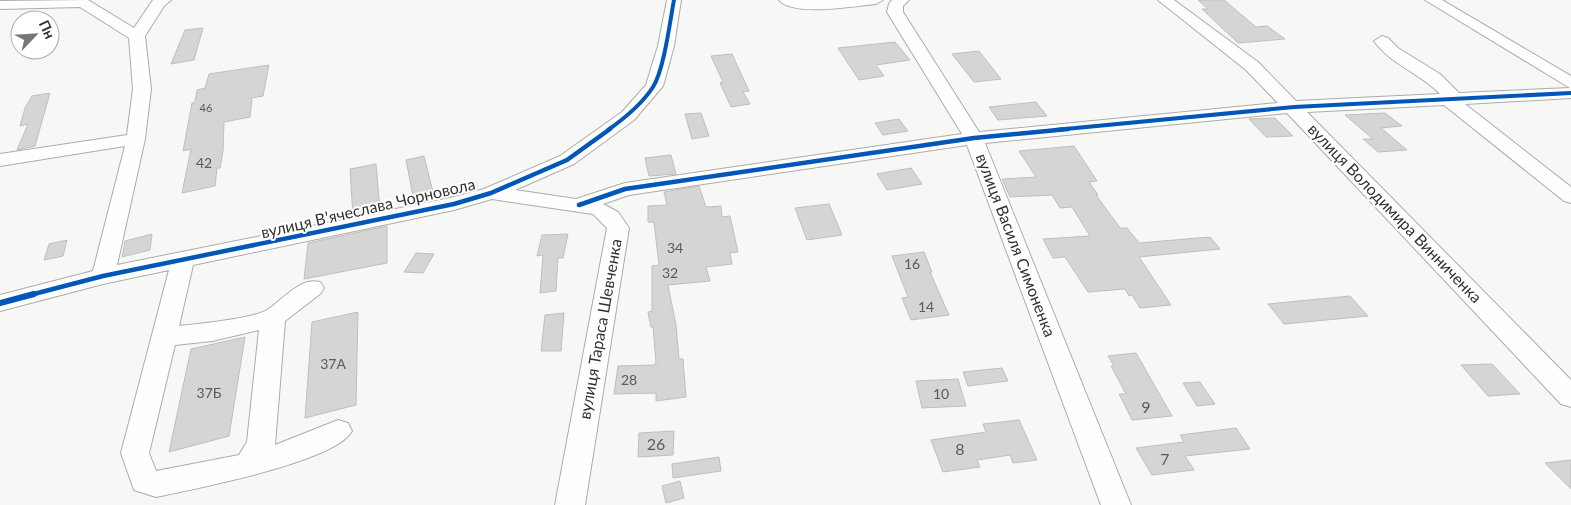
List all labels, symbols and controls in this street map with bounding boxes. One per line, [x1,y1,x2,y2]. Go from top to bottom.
north arrow [10,10,60,60]
text: Пн [36,17,59,41]
house number: 46 [200,101,212,114]
street label: вулиця Володимира Винниченка [1305,119,1486,306]
street label: вулиця Василя Симоненка [973,151,1060,339]
house number: 42 [196,154,212,171]
street label: вулиця Вʼячеслава Чорновола [259,174,477,241]
street label: вулиця Тараса Шевченка [574,237,625,421]
house number: 34 [667,239,683,256]
house number: 16 [904,255,920,272]
house number: 32 [662,264,678,281]
house number: 14 [918,298,934,315]
house number: 37А [320,355,346,372]
house number: 28 [621,371,637,388]
house number: 37Б [197,384,222,401]
house number: 10 [933,385,949,402]
house number: 9 [1141,397,1151,416]
house number: 26 [647,434,665,453]
house number: 8 [955,439,965,458]
house number: 7 [1160,449,1170,468]

